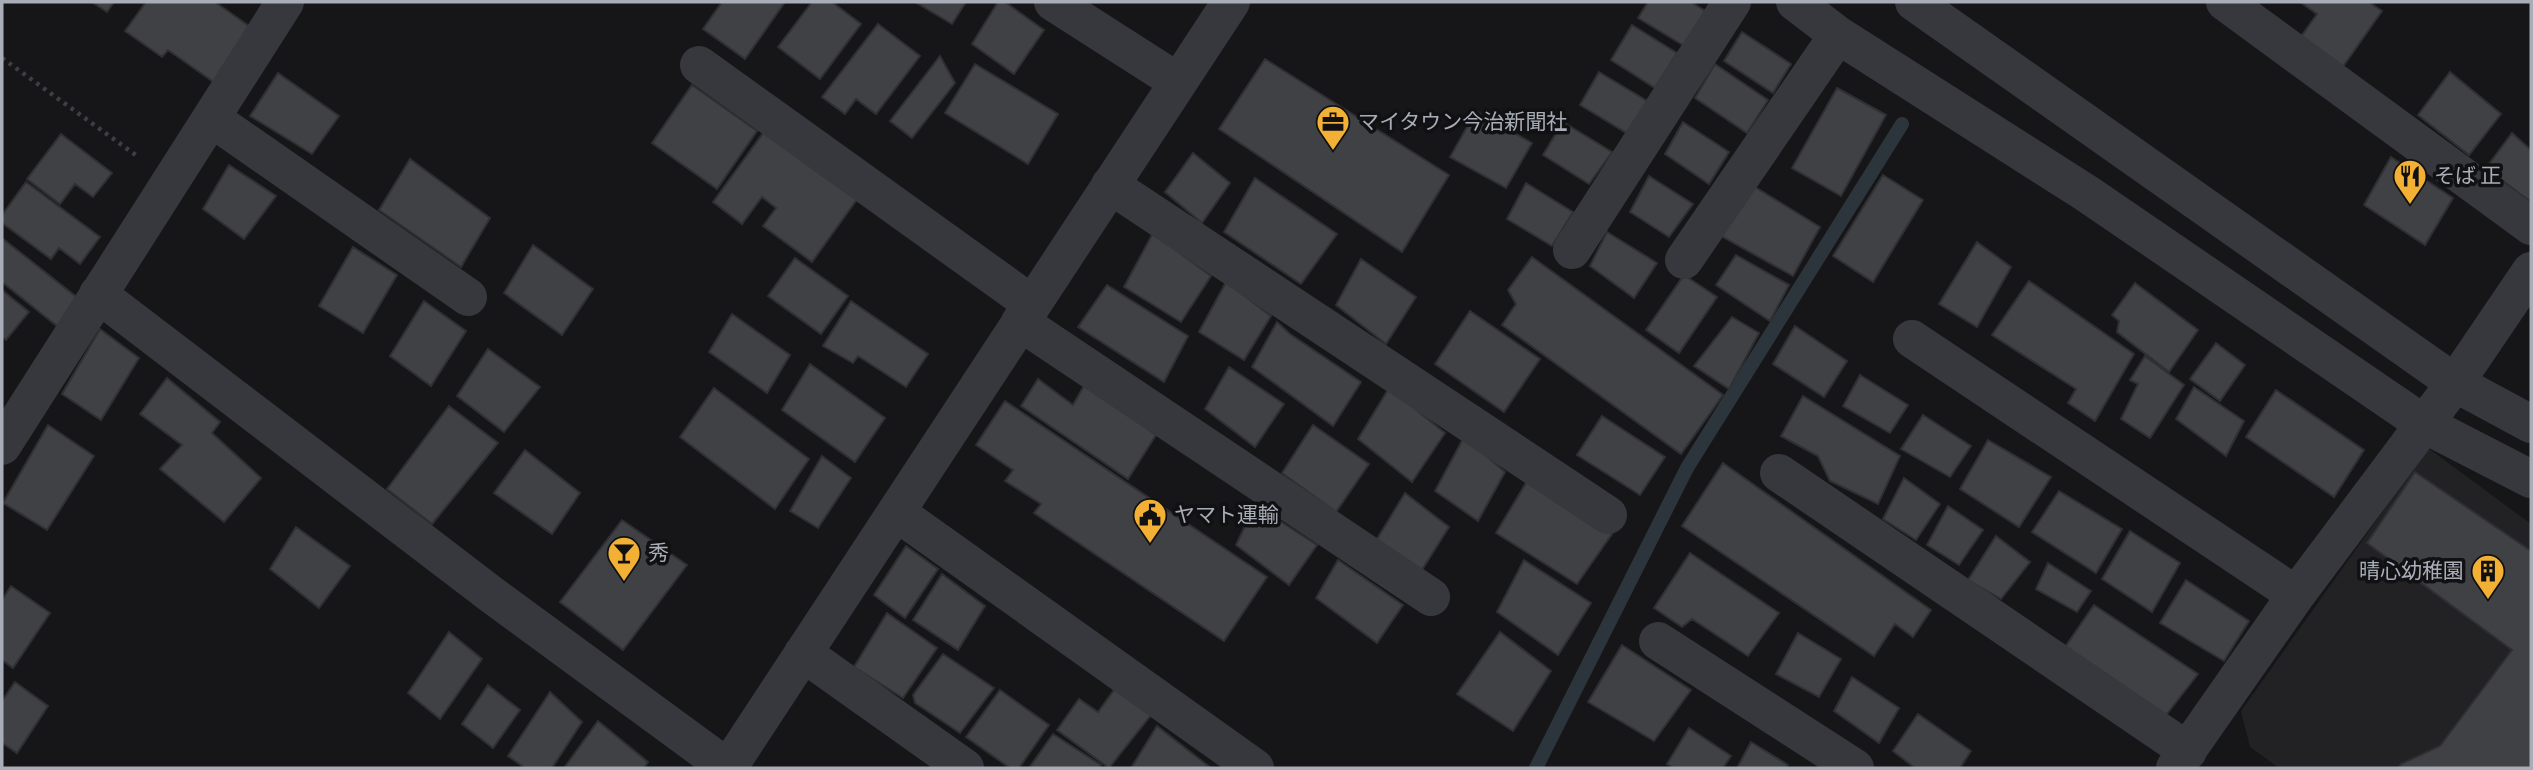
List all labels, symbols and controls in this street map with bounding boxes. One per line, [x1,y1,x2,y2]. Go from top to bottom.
office icon: マイタウン今治新聞社 [1314,103,1352,152]
place label: マイタウン今治新聞社 [1358,107,1567,135]
restaurant icon: そば 正 [2391,157,2429,206]
place label: そば 正 [2434,161,2501,189]
public building icon: ヤマト運輸 [1131,496,1169,545]
place label: ヤマト運輸 [1174,500,1279,528]
bar icon: 秀 [605,534,643,583]
place label: 秀 [648,538,669,566]
building icon: 晴心幼稚園 [2469,552,2507,601]
place label: 晴心幼稚園 [2359,556,2464,584]

